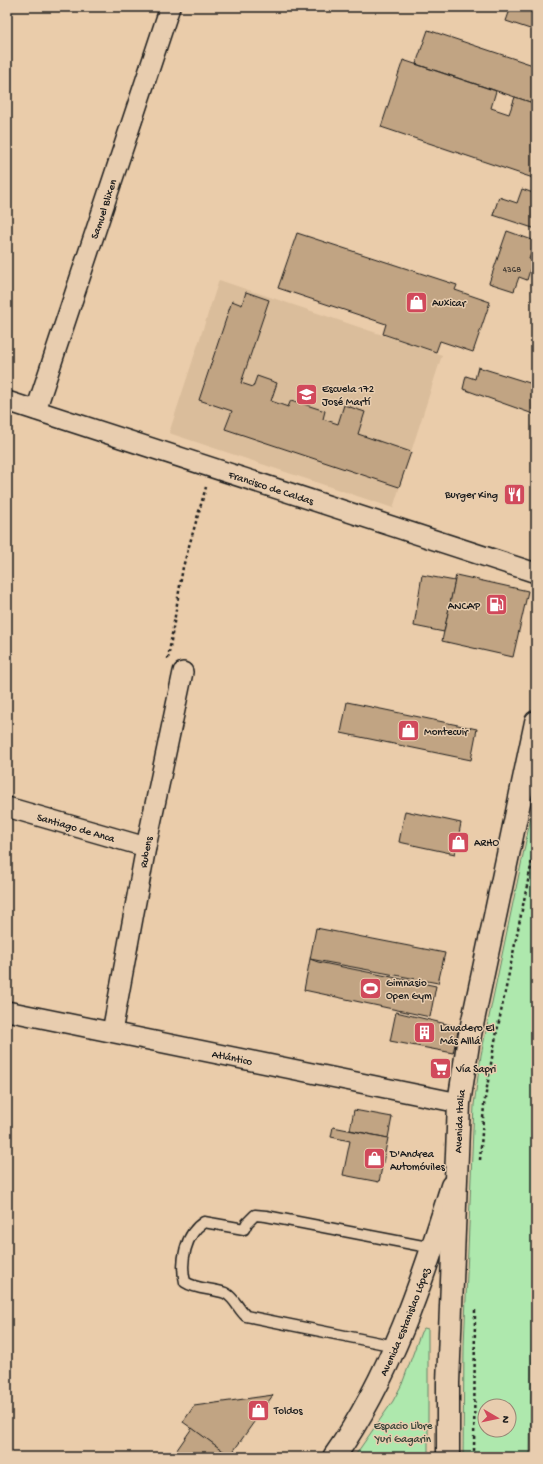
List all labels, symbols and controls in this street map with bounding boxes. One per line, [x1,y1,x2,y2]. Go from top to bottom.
street label: Samuel Blixen [89,177,121,241]
house number: 4368 [503,265,521,276]
shop icon: Auxicar [403,289,429,315]
place label: Auxicar [432,298,467,310]
school or university icon: Escuela 172 José Martí [293,381,319,407]
place label: Escuela 172 José Martí [322,384,375,409]
street label: Francisco de Caldas [226,469,316,509]
restaurant icon: Burger King [501,481,527,507]
place label: Burger King [444,490,498,502]
fuel station icon: ANCAP [483,592,509,618]
place label: ANCAP [448,601,481,613]
shop icon: Montecuir [396,718,422,744]
place label: Montecuir [424,727,469,739]
street label: Santiago de Anca [35,812,117,846]
shop icon: ARHO [446,829,472,855]
street label: Rubens [138,835,156,869]
place label: ARHO [474,838,500,850]
sports icon: Gimnasio Open Gym [357,975,383,1001]
place label: Gimnasio Open Gym [386,978,432,1003]
building icon: Lavadero El Más Alllá [412,1020,438,1046]
place label: Lavadero El Más Alllá [440,1023,495,1048]
street label: Atlántico [211,1049,254,1069]
supermarket icon: Vía Sapri [427,1055,453,1081]
place label: Vía Sapri [455,1064,496,1076]
street label: Avenida Italia [453,1088,469,1154]
shop icon: D'Andrea Automóviles [362,1146,388,1172]
place label: D'Andrea Automóviles [389,1149,446,1174]
street label: Avenida Estanislao López [378,1265,433,1378]
shop icon: Toldos [246,1397,272,1423]
north arrow [477,1398,517,1438]
place label: Toldos [273,1406,304,1418]
text: N [498,1415,511,1424]
park label: Espacio Libre Yuri Gagarin [374,1421,433,1446]

